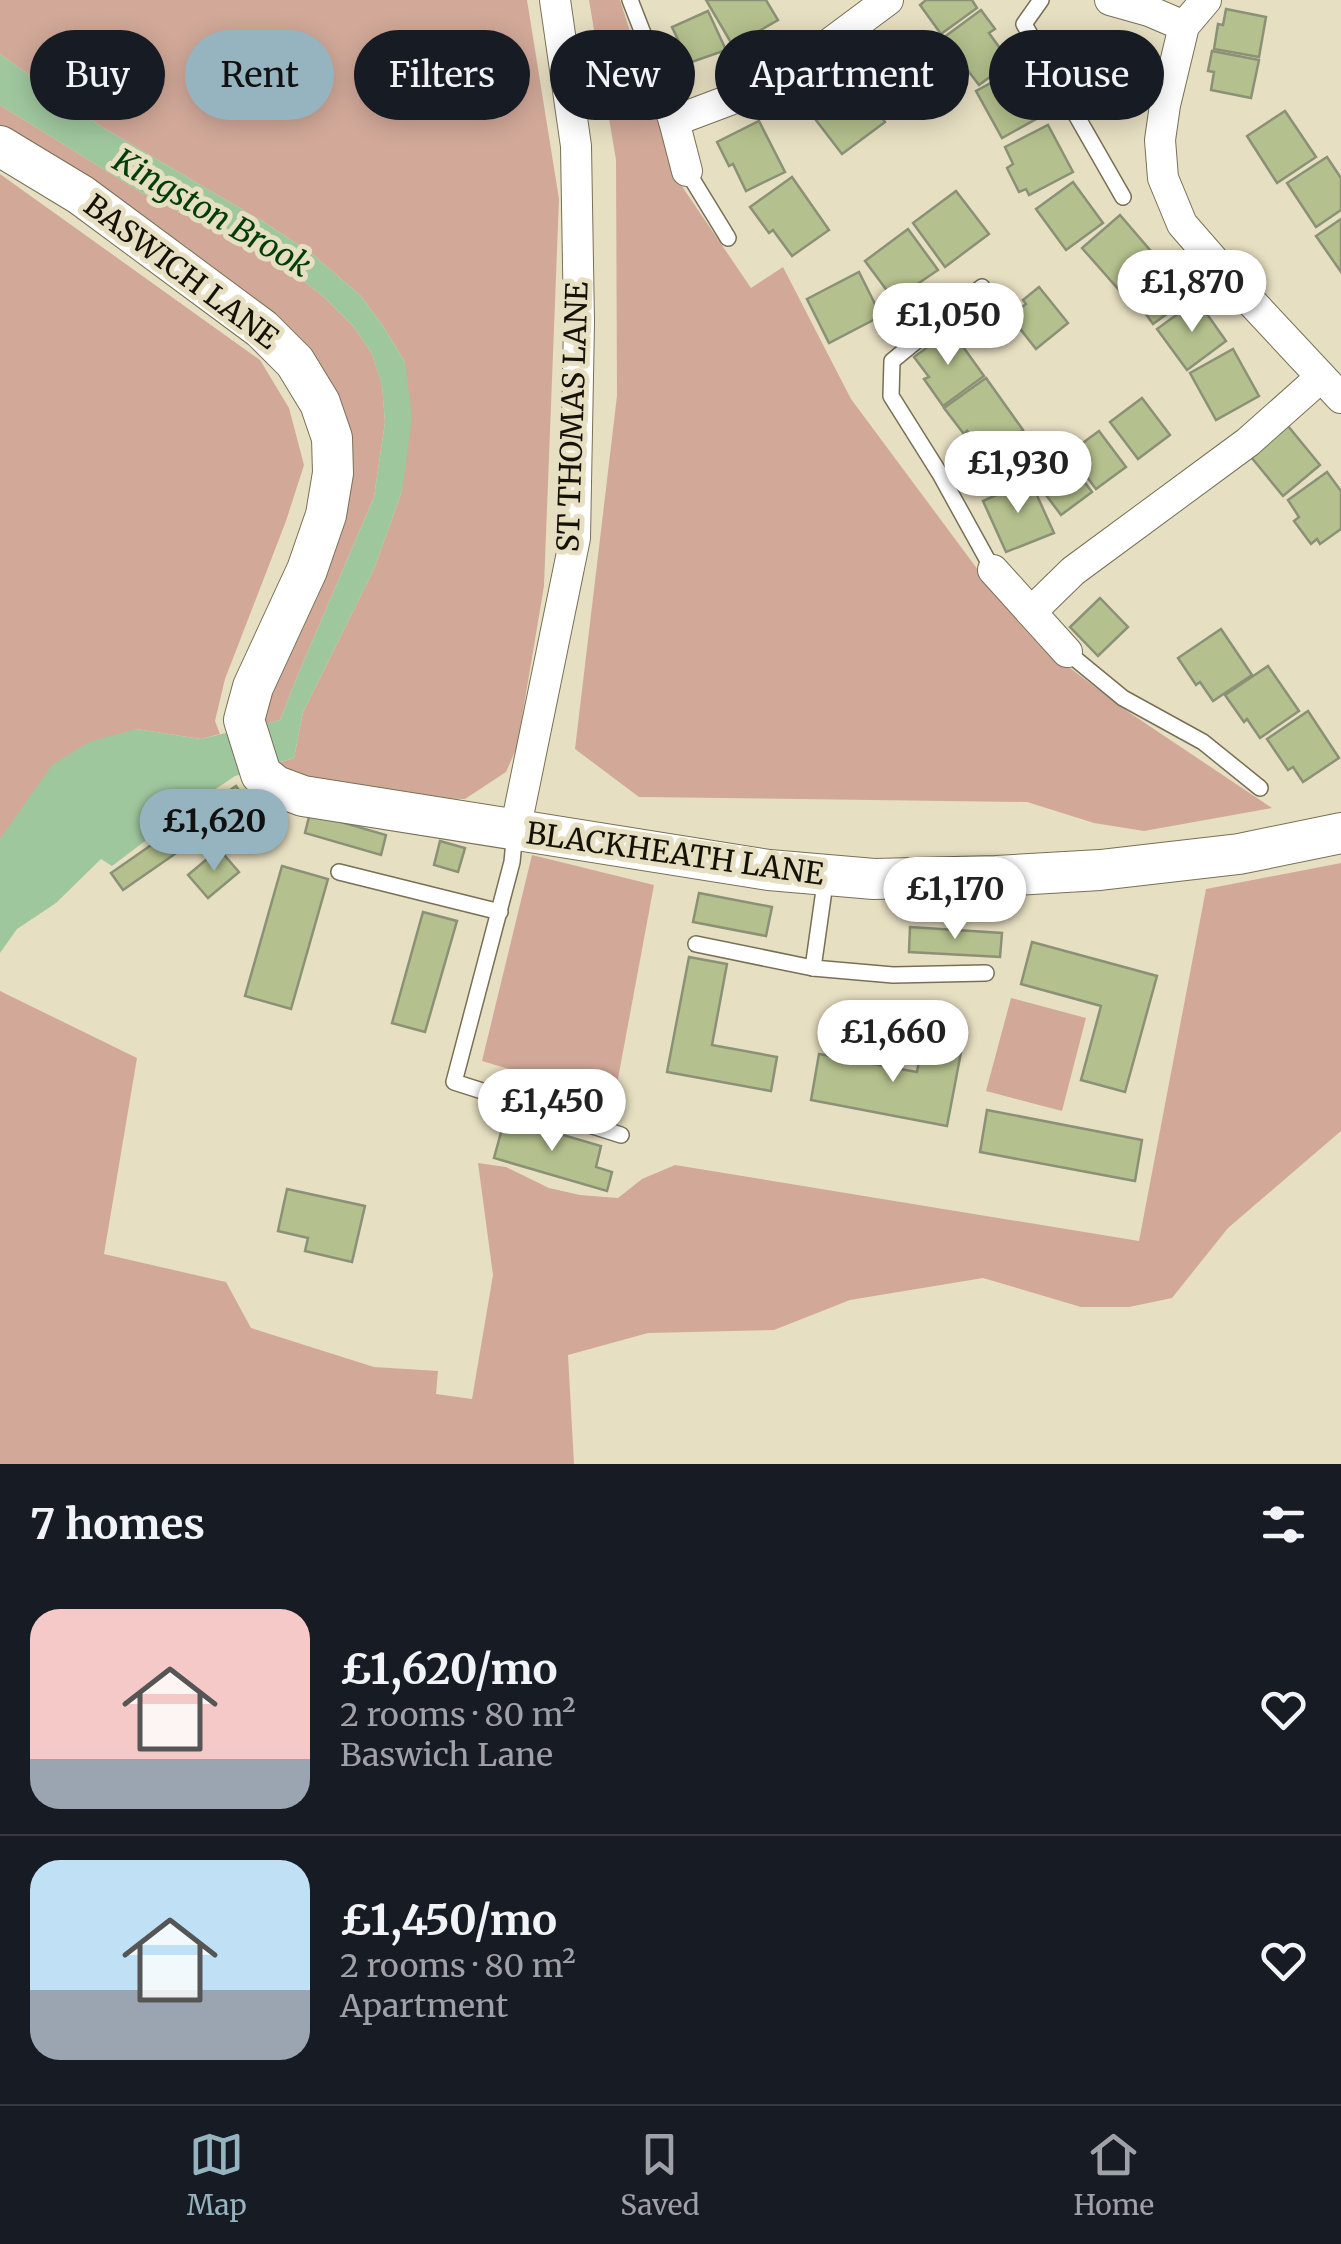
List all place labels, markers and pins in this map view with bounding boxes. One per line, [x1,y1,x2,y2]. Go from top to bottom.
pin: £1,870 [1111,250,1273,335]
pin: £1,050 [867,283,1029,368]
pin: £1,930 [937,431,1099,516]
pin: £1,620 [133,789,295,874]
pin: £1,170 [874,857,1036,942]
pin: £1,660 [812,1000,974,1085]
pin: £1,450 [471,1069,633,1154]

